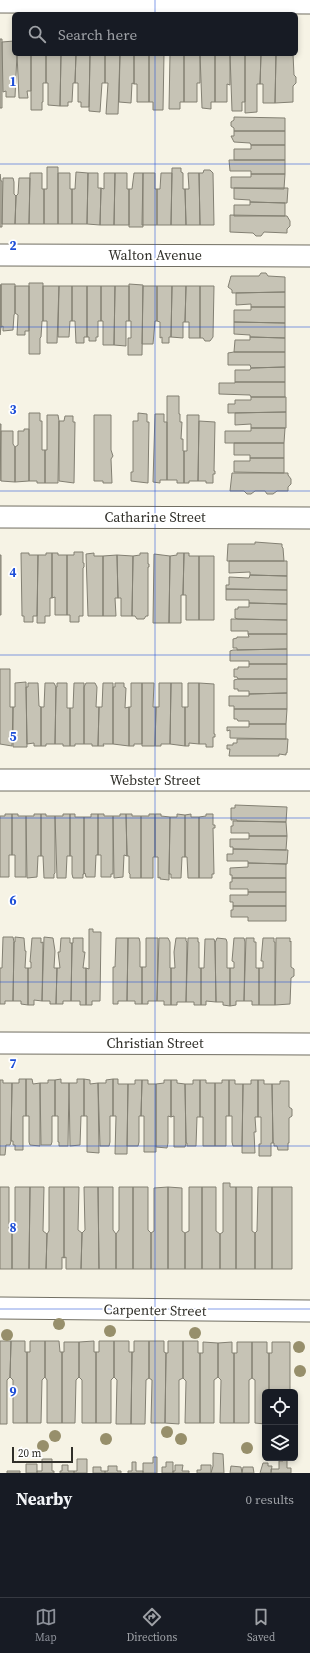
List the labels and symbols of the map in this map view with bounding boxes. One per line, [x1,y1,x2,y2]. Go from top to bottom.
text: 1 [9,73,17,90]
text: 2 [9,237,17,254]
street label: Walton Avenue [108,245,202,265]
text: 3 [9,401,17,418]
street label: Catharine Street [104,507,206,527]
text: 4 [9,564,17,581]
text: 5 [9,728,17,745]
street label: Webster Street [110,770,201,790]
text: 6 [9,892,17,909]
street label: Christian Street [106,1033,204,1053]
text: 7 [9,1055,17,1072]
text: 8 [9,1219,17,1236]
street label: Carpenter Street [104,1299,207,1321]
text: 9 [9,1383,17,1400]
scale bar [12,1445,73,1464]

